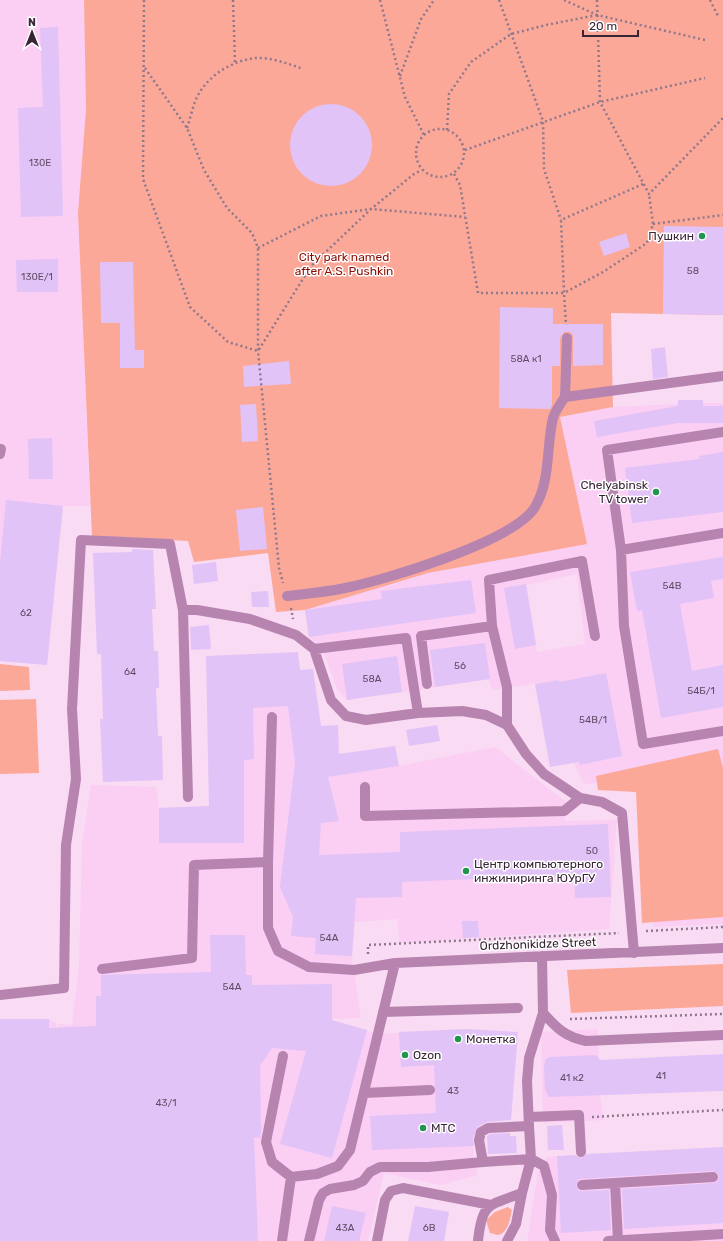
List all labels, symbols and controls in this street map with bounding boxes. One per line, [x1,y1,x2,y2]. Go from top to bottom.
north arrow [12,12,52,52]
scale bar [583,12,638,38]
text: N [28,16,36,29]
text: 20 m [589,19,617,33]
house number: 130Е [29,157,51,169]
place label: Пушкин [648,229,694,243]
marker: Пушкин [697,231,707,241]
park label: City park named after A.S. Pushkin [295,250,393,278]
house number: 58 [687,265,699,277]
house number: 130Е/1 [21,271,53,283]
house number: 58А к1 [510,353,542,365]
place label: Chelyabinsk TV tower [580,478,649,506]
marker: Chelyabinsk TV tower [651,487,661,497]
house number: 54В [663,580,682,592]
house number: 62 [20,607,32,619]
house number: 56 [454,660,466,672]
house number: 64 [124,666,136,678]
house number: 58А [363,673,382,685]
house number: 54Б/1 [687,685,715,697]
house number: 54В/1 [579,714,607,726]
house number: 50 [586,845,598,857]
place label: Центр компьютерного инжиниринга ЮУрГУ [474,857,603,885]
marker: Центр компьютерного инжиниринга ЮУрГУ [461,866,471,876]
house number: 54А [320,932,339,944]
street label: Ordzhonikidze Street [479,935,597,953]
house number: 54А [223,981,242,993]
place label: Монетка [466,1032,516,1046]
marker: Монетка [453,1034,463,1044]
place label: Ozon [413,1048,441,1062]
marker: Ozon [400,1050,410,1060]
house number: 41 [656,1070,666,1082]
house number: 41 к2 [560,1072,584,1084]
house number: 43 [447,1085,459,1097]
house number: 43/1 [155,1097,177,1109]
place label: МТС [431,1121,455,1135]
marker: МТС [418,1123,428,1133]
house number: 43А [336,1222,355,1234]
house number: 6В [423,1222,436,1234]

